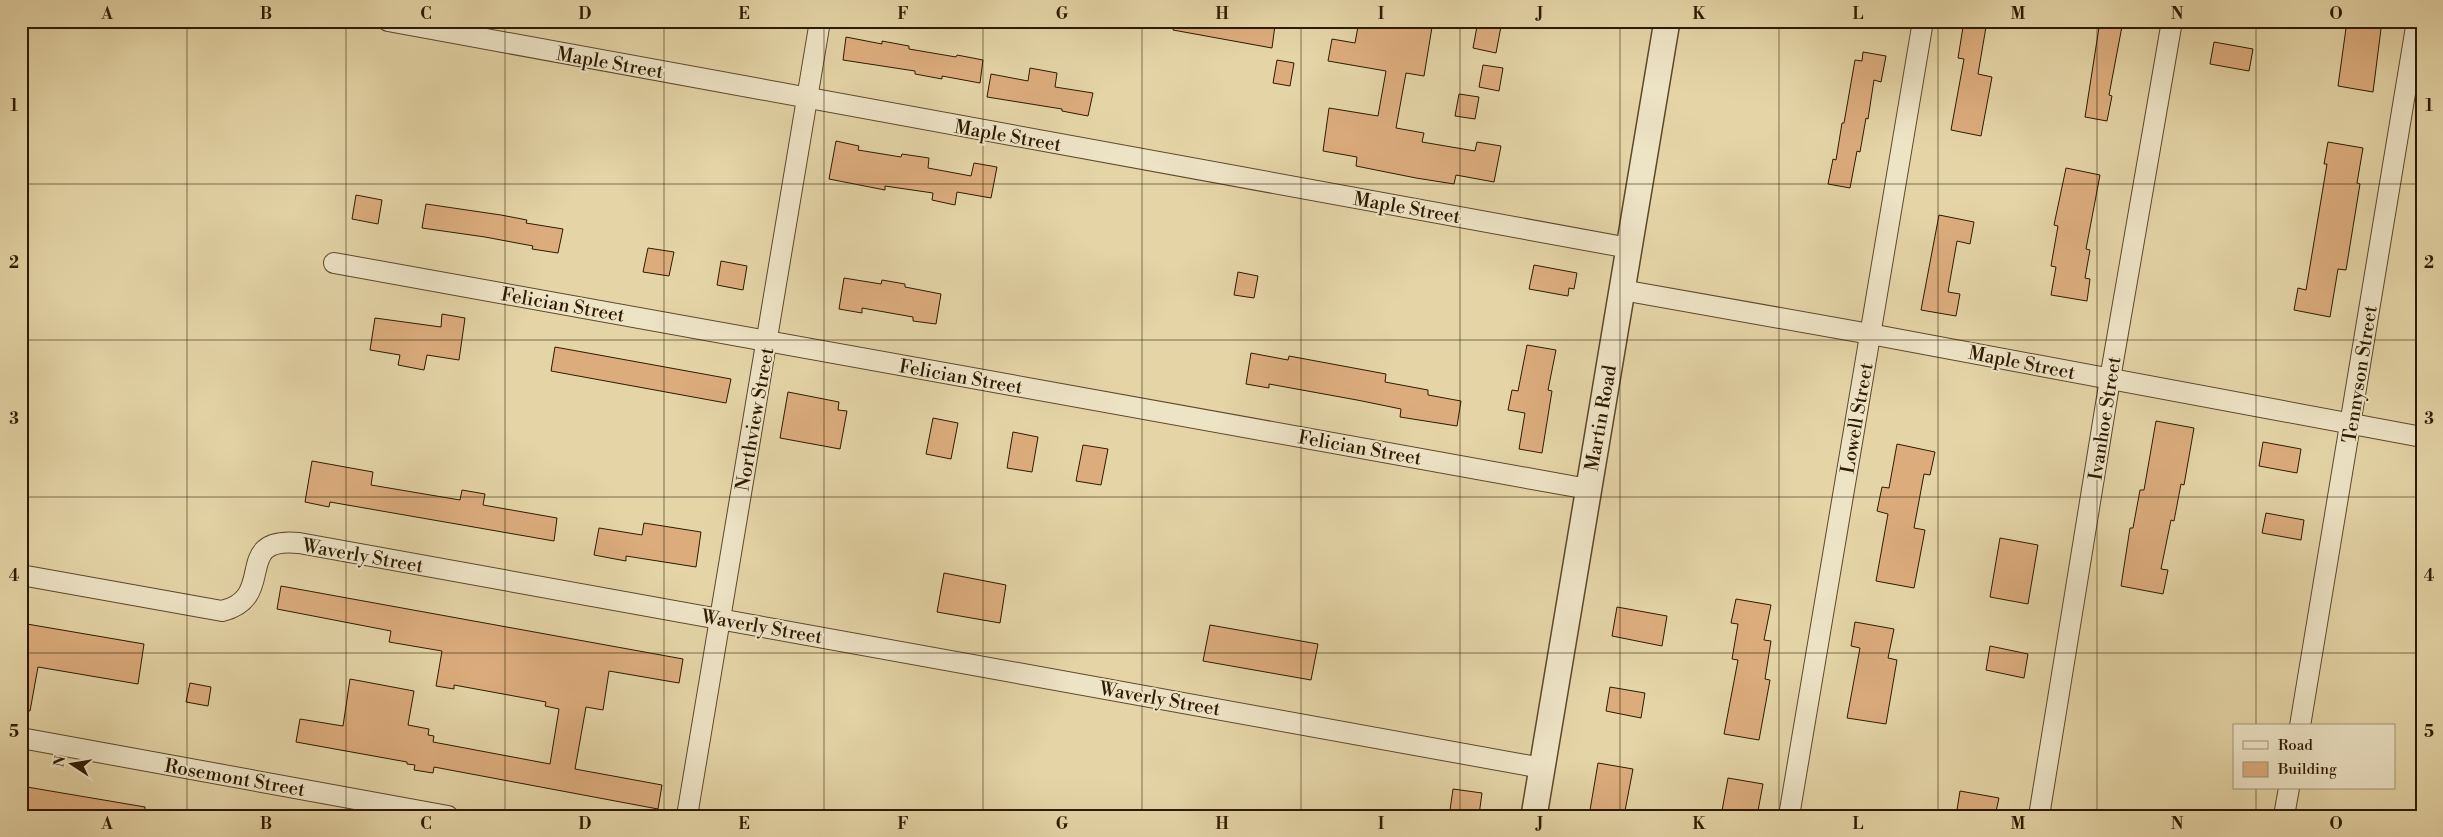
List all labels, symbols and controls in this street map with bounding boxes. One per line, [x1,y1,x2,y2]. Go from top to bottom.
text: A [100,4,113,24]
text: B [260,4,272,24]
text: C [420,4,432,24]
text: D [579,4,592,24]
text: E [738,4,750,24]
text: F [897,4,909,24]
text: G [1056,4,1069,24]
text: H [1215,4,1229,24]
text: I [1378,4,1384,24]
text: J [1535,4,1543,24]
text: K [1693,4,1707,24]
text: L [1853,4,1864,24]
text: M [2011,4,2026,24]
text: N [2171,4,2184,24]
text: O [2329,4,2343,24]
street label: Maple Street [554,42,665,84]
text: 1 [10,96,18,116]
text: 1 [2425,96,2433,116]
street label: Maple Street [952,115,1063,157]
street label: Maple Street [1351,187,1462,229]
text: 2 [9,253,19,273]
text: 2 [2424,253,2434,273]
street label: Felician Street [499,282,627,328]
street label: Tennyson Street [2337,303,2383,445]
street label: Maple Street [1966,341,2077,385]
street label: Northview Street [731,345,779,493]
street label: Felician Street [897,354,1025,400]
street label: Ivanhoe Street [2083,354,2127,482]
street label: Lowell Street [1835,361,1879,476]
street label: Martin Road [1580,363,1622,473]
text: 3 [9,409,19,429]
text: 3 [2424,409,2434,429]
street label: Felician Street [1296,425,1424,471]
street label: Waverly Street [299,533,426,578]
text: 4 [9,566,20,586]
text: 4 [2424,566,2435,586]
street label: Waverly Street [698,604,825,649]
street label: Waverly Street [1096,676,1223,721]
text: 5 [9,722,19,742]
text: 5 [2424,722,2434,742]
legend [2233,724,2396,790]
text: Road [2278,736,2313,755]
north arrow [48,740,98,790]
text: N [50,754,70,769]
street label: Rosemont Street [163,754,307,802]
text: Building [2277,760,2337,779]
text: A [100,814,113,834]
text: B [260,814,272,834]
text: C [420,814,432,834]
text: D [579,814,592,834]
text: E [738,814,750,834]
text: F [897,814,909,834]
text: G [1056,814,1069,834]
text: H [1215,814,1229,834]
text: I [1378,814,1384,834]
text: J [1535,814,1543,834]
text: K [1693,814,1707,834]
text: L [1853,814,1864,834]
text: M [2011,814,2026,834]
text: N [2171,814,2184,834]
text: O [2329,814,2343,834]

